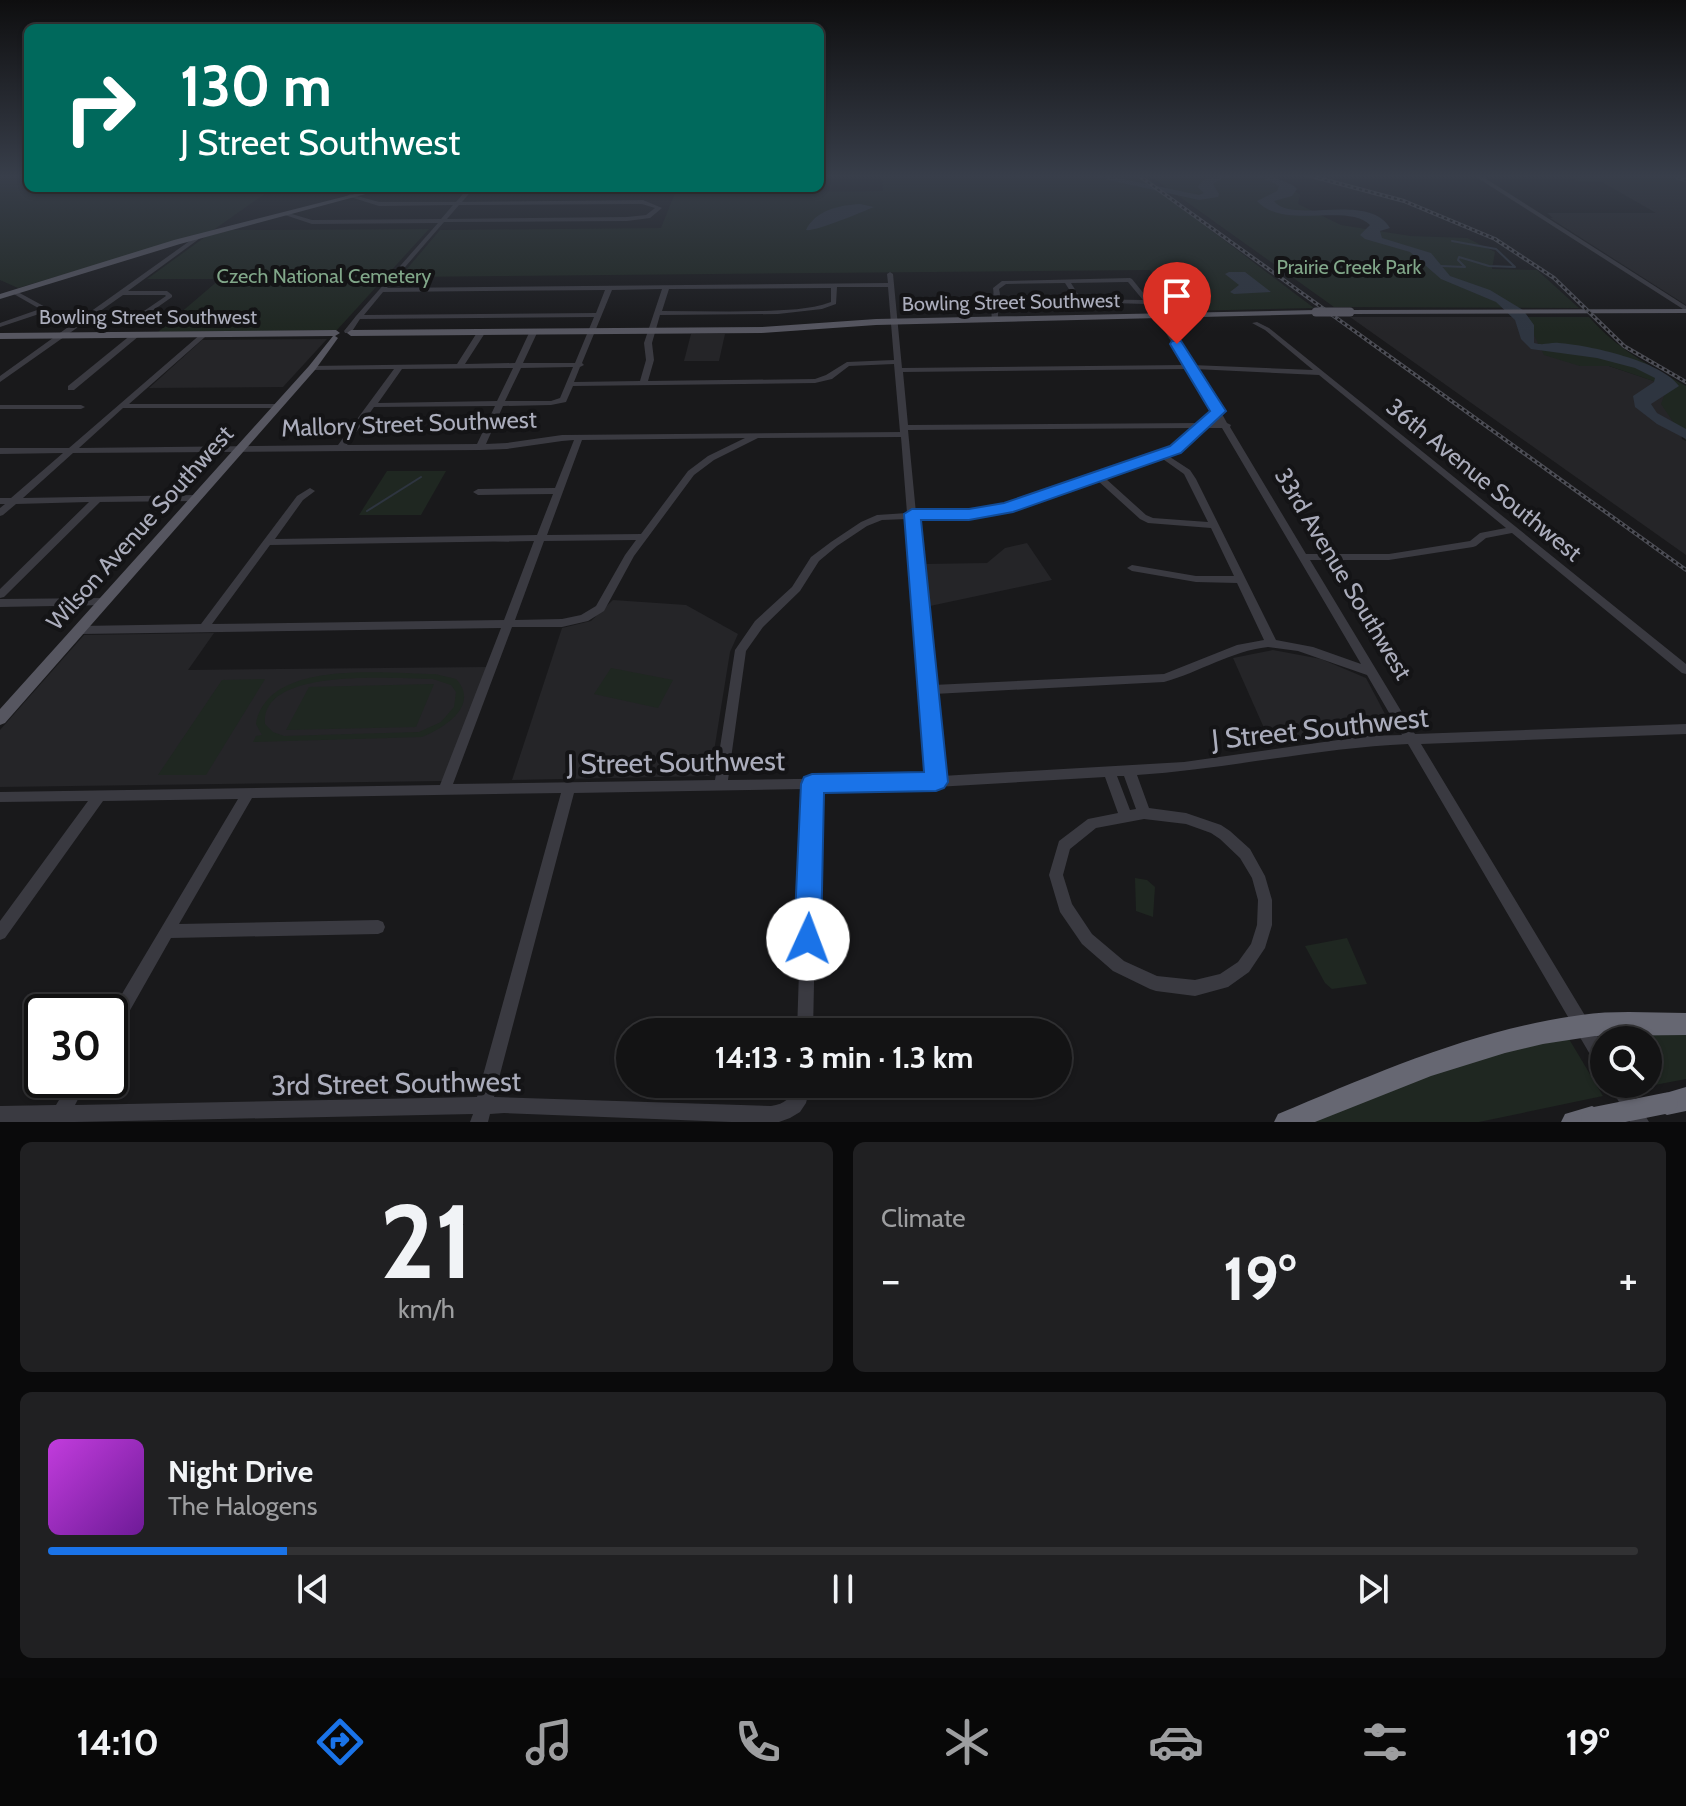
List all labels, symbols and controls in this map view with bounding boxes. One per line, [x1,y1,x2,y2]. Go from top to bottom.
text: 130 m [180,52,332,120]
icon: right [48,56,152,160]
text: J Street Southwest [180,120,460,164]
park label: Prairie Creek Park [1277,255,1421,279]
pin [1143,262,1211,344]
park label: Czech National Cemetery [217,264,431,288]
icon: arrive [1155,274,1199,318]
street label: Bowling Street Southwest [902,288,1120,316]
street label: Bowling Street Southwest [39,305,257,329]
street label: 36th Avenue Southwest [1381,392,1588,567]
street label: Mallory Street Southwest [281,405,537,442]
street label: Wilson Avenue Southwest [40,419,239,636]
street label: 33rd Avenue Southwest [1269,463,1418,685]
street label: J Street Southwest [1209,700,1430,756]
street label: J Street Southwest [566,743,785,781]
position arrow [766,897,850,981]
speed limit sign: 30 [24,994,128,1098]
map controls [1590,1026,1662,1098]
button: search [1590,1026,1662,1098]
text: 14:13 · 3 min · 1.3 km [715,1039,973,1076]
street label: 3rd Street Southwest [271,1064,521,1102]
text: 21 [380,1178,473,1304]
text: Climate [881,1202,966,1234]
text: 19° [1223,1242,1296,1315]
text: − [881,1253,900,1306]
text: + [1619,1253,1638,1306]
text: km/h [398,1293,455,1325]
text: Night Drive [168,1453,313,1490]
text: The Halogens [168,1490,317,1522]
icon: previous [291,1567,335,1611]
icon: pause [821,1567,865,1611]
icon: next [1351,1567,1395,1611]
icon: directions [312,1714,368,1770]
icon: music [521,1714,577,1770]
icon: phone [730,1714,786,1770]
icon: climate [939,1714,995,1770]
icon: car [1148,1714,1204,1770]
icon: filters [1357,1714,1413,1770]
text: 14:10 [76,1720,159,1764]
text: 19° [1565,1720,1609,1764]

